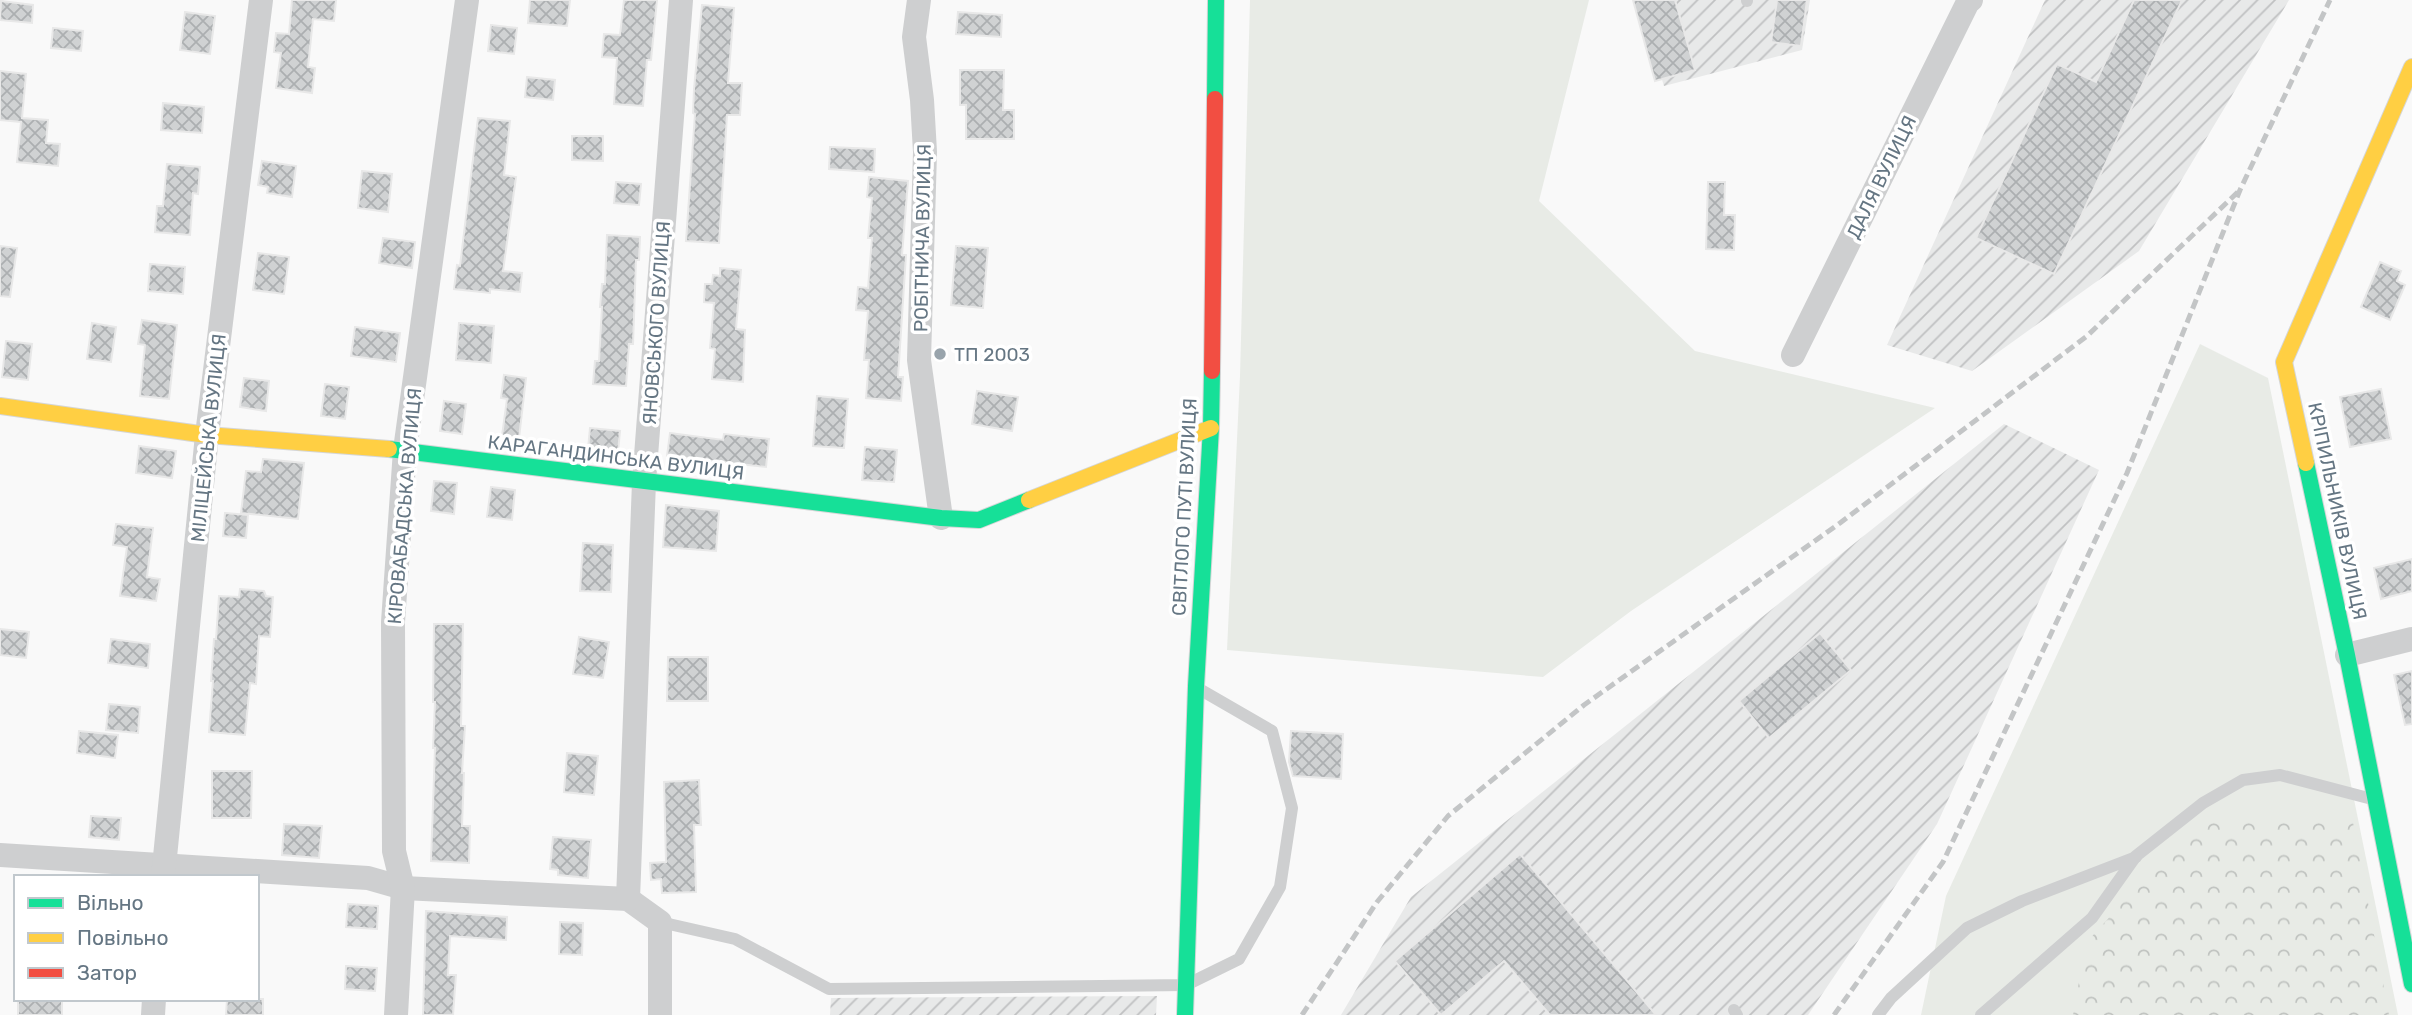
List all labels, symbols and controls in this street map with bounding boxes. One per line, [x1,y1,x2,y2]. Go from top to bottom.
street label: ДАЛЯ ВУЛИЦЯ [1842,112,1921,243]
street label: РОБІТНИЧА ВУЛИЦЯ [909,144,936,332]
street label: ЯНОВСЬКОГО ВУЛИЦЯ [638,220,675,426]
street label: МІЛІЦЕЙСЬКА ВУЛИЦЯ [186,333,231,543]
place label: ТП 2003 [954,343,1030,366]
marker: ТП 2003 [932,346,948,362]
street label: КІРОВАБАДСЬКА ВУЛИЦЯ [383,387,426,625]
street label: СВІТЛОГО ПУТІ ВУЛИЦЯ [1167,398,1202,616]
street label: КРІПИЛЬНИКІВ ВУЛИЦЯ [2303,400,2372,622]
street label: КАРАГАНДИНСЬКА ВУЛИЦЯ [486,430,745,485]
legend [14,875,259,1001]
text: Вільно [77,890,144,915]
text: Повільно [77,925,168,950]
text: Затор [77,960,137,985]

